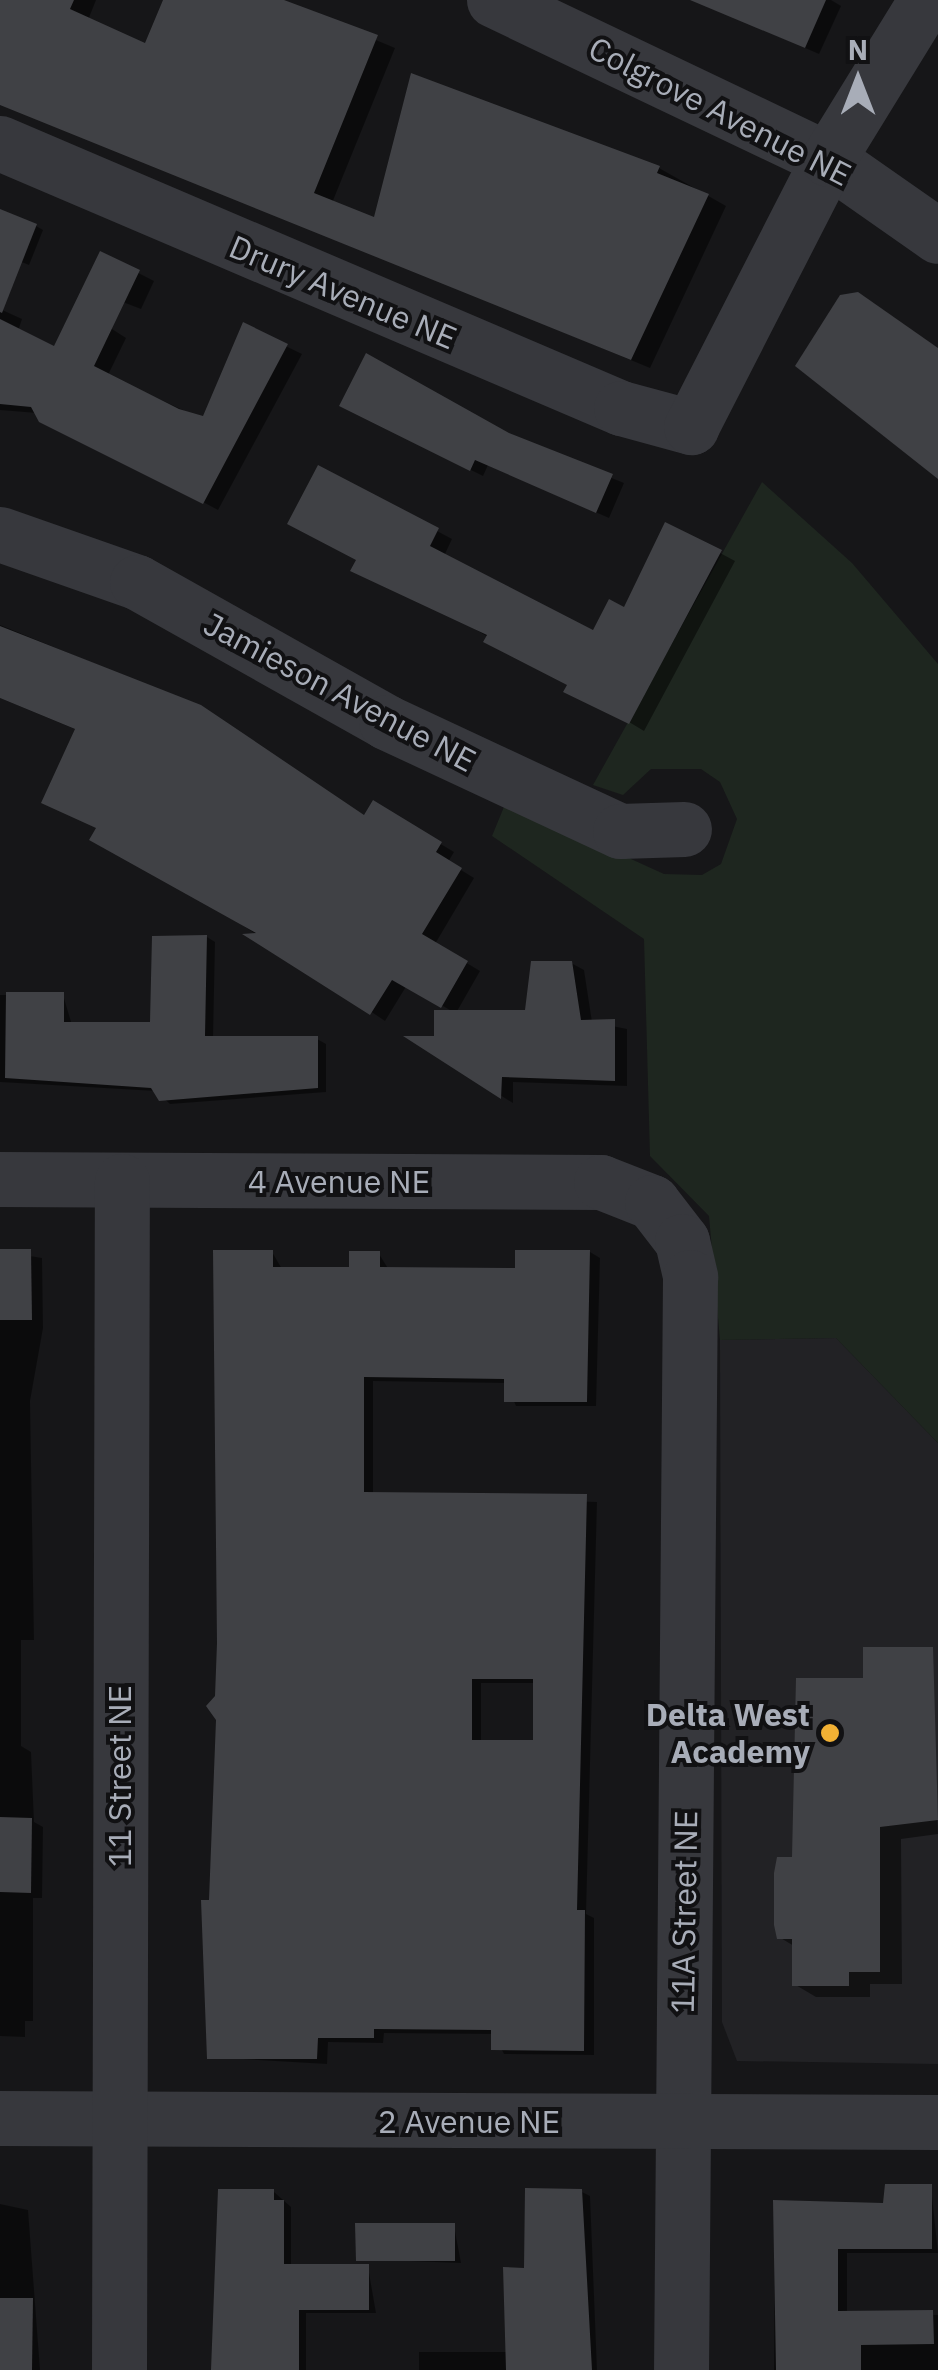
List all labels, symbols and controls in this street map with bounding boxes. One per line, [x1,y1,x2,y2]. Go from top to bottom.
street label: Colgrove Avenue NE [583,28,857,194]
north arrow [808,30,908,130]
street label: Drury Avenue NE [224,227,462,357]
street label: Jamieson Avenue NE [198,604,482,780]
street label: 4 Avenue NE [248,1162,430,1200]
street label: 11 Street NE [100,1685,138,1867]
place label: Delta West Academy [646,1696,810,1771]
marker: Delta West Academy [819,1722,841,1744]
street label: 11A Street NE [663,1810,705,2014]
street label: 2 Avenue NE [378,2102,560,2140]

